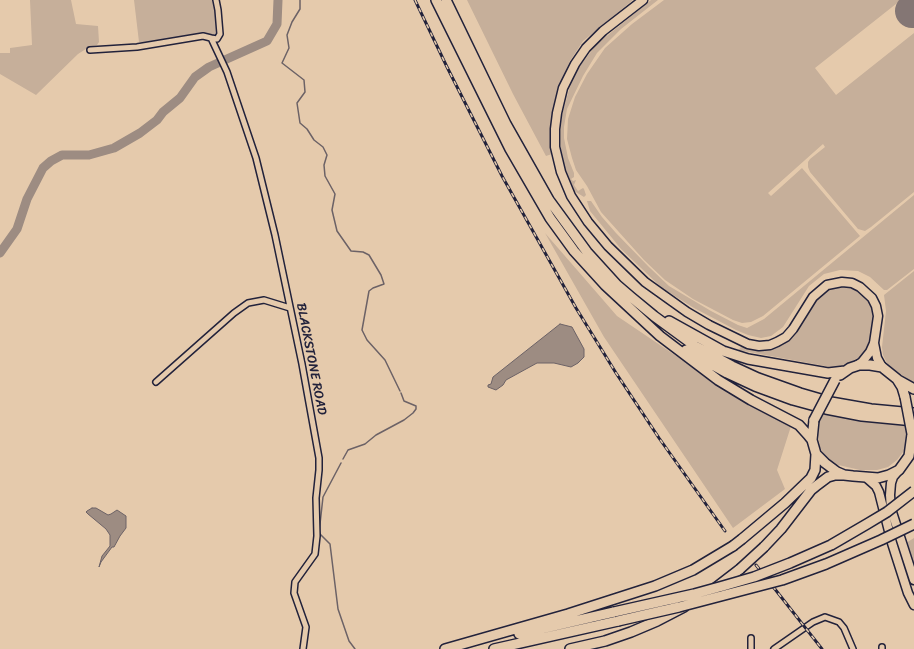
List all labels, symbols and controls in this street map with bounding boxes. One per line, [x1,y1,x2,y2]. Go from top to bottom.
street label: BLACKSTONE ROAD [293,302,329,416]

